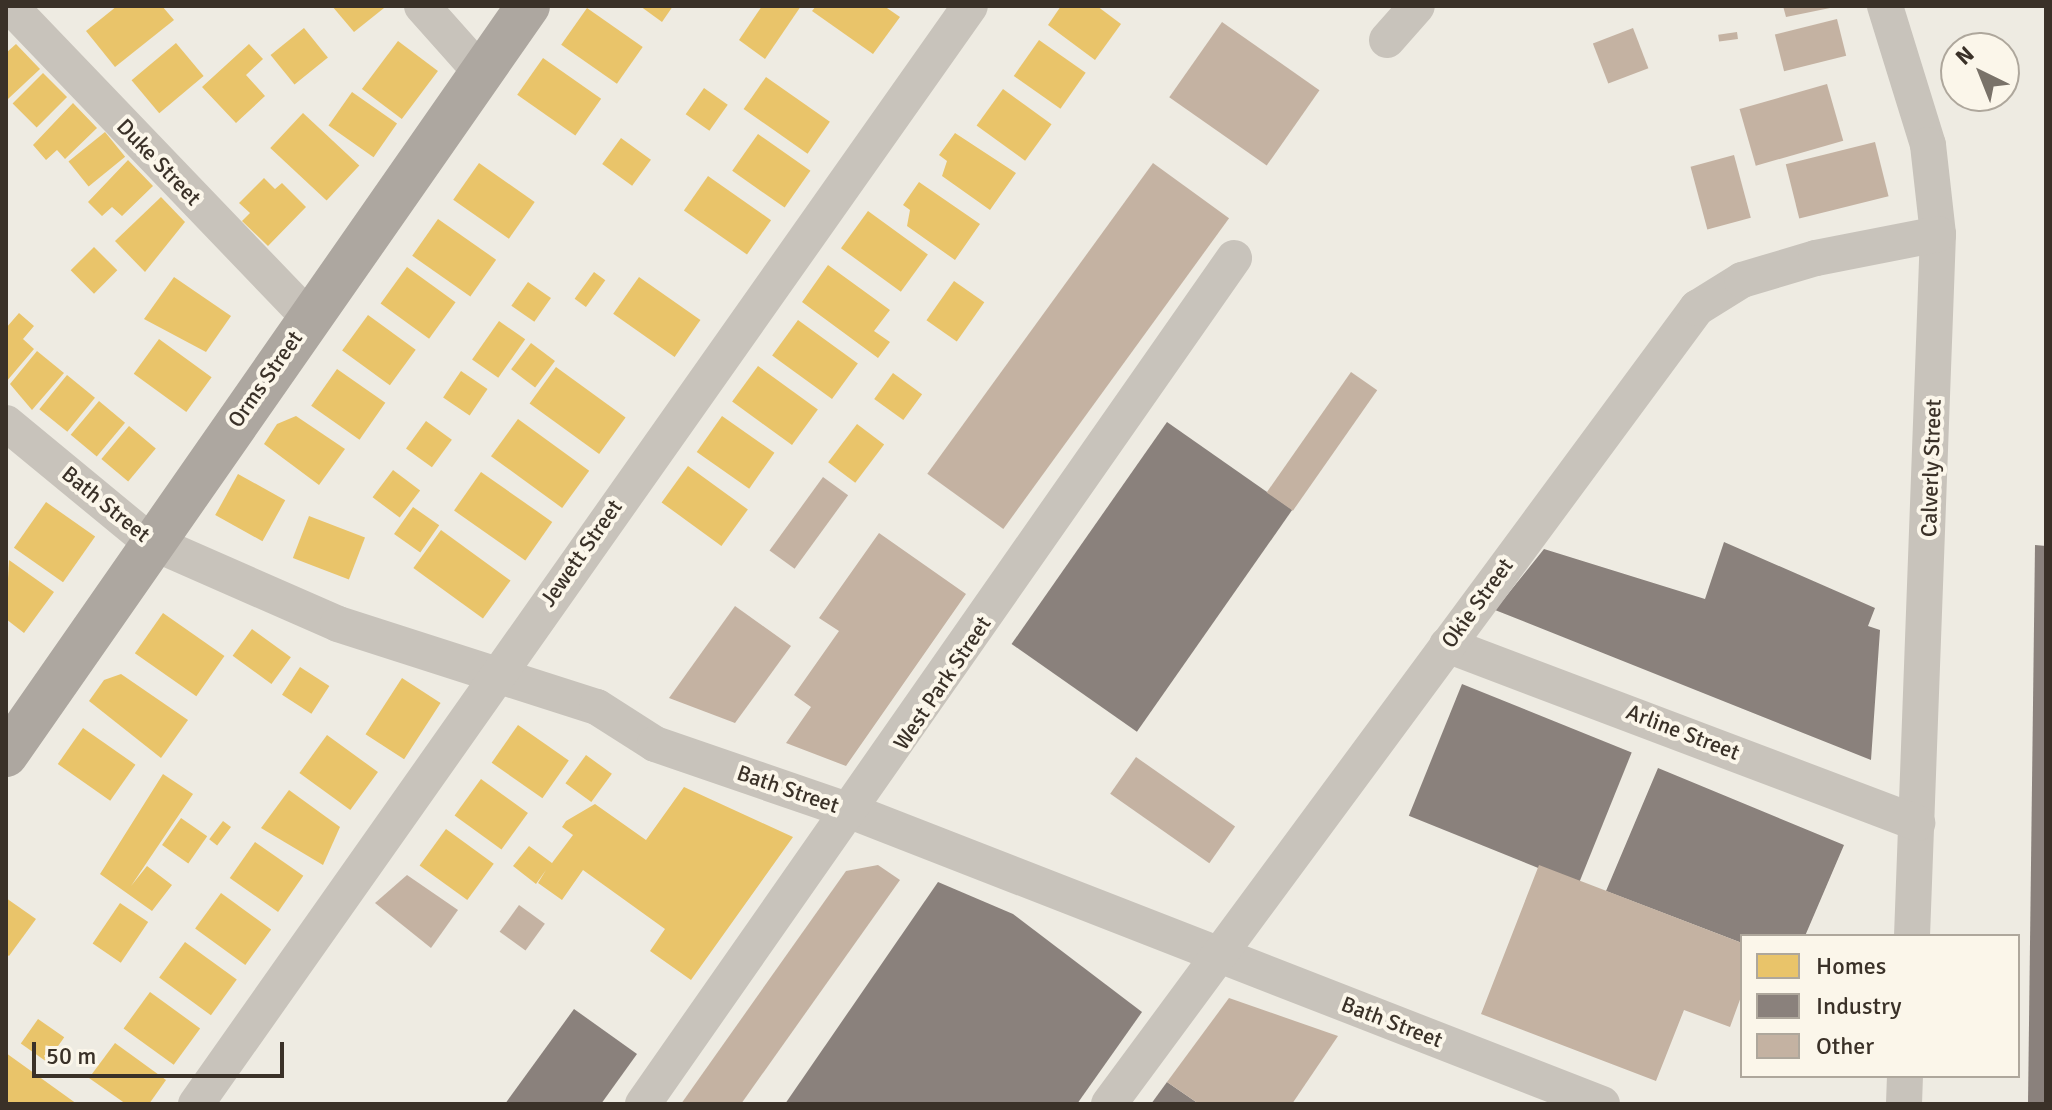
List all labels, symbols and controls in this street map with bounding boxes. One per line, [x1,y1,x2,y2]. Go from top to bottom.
north arrow [1940,32,2020,112]
text: N [1950,40,1979,71]
street label: Duke Street [111,113,207,211]
street label: Orms Street [222,326,308,432]
street label: Calverly Street [1915,399,1947,537]
street label: Bath Street [56,460,156,548]
street label: Jewett Street [534,494,628,612]
street label: Okie Street [1436,553,1518,653]
street label: West Park Street [888,611,996,755]
street label: Arline Street [1623,698,1743,766]
street label: Bath Street [734,759,842,819]
legend [1740,934,2020,1078]
text: Homes [1816,951,1886,981]
street label: Bath Street [1338,991,1446,1053]
text: Industry [1816,991,1902,1021]
scale bar [36,1026,288,1076]
text: Other [1816,1031,1874,1061]
text: 50 m [46,1041,96,1071]

